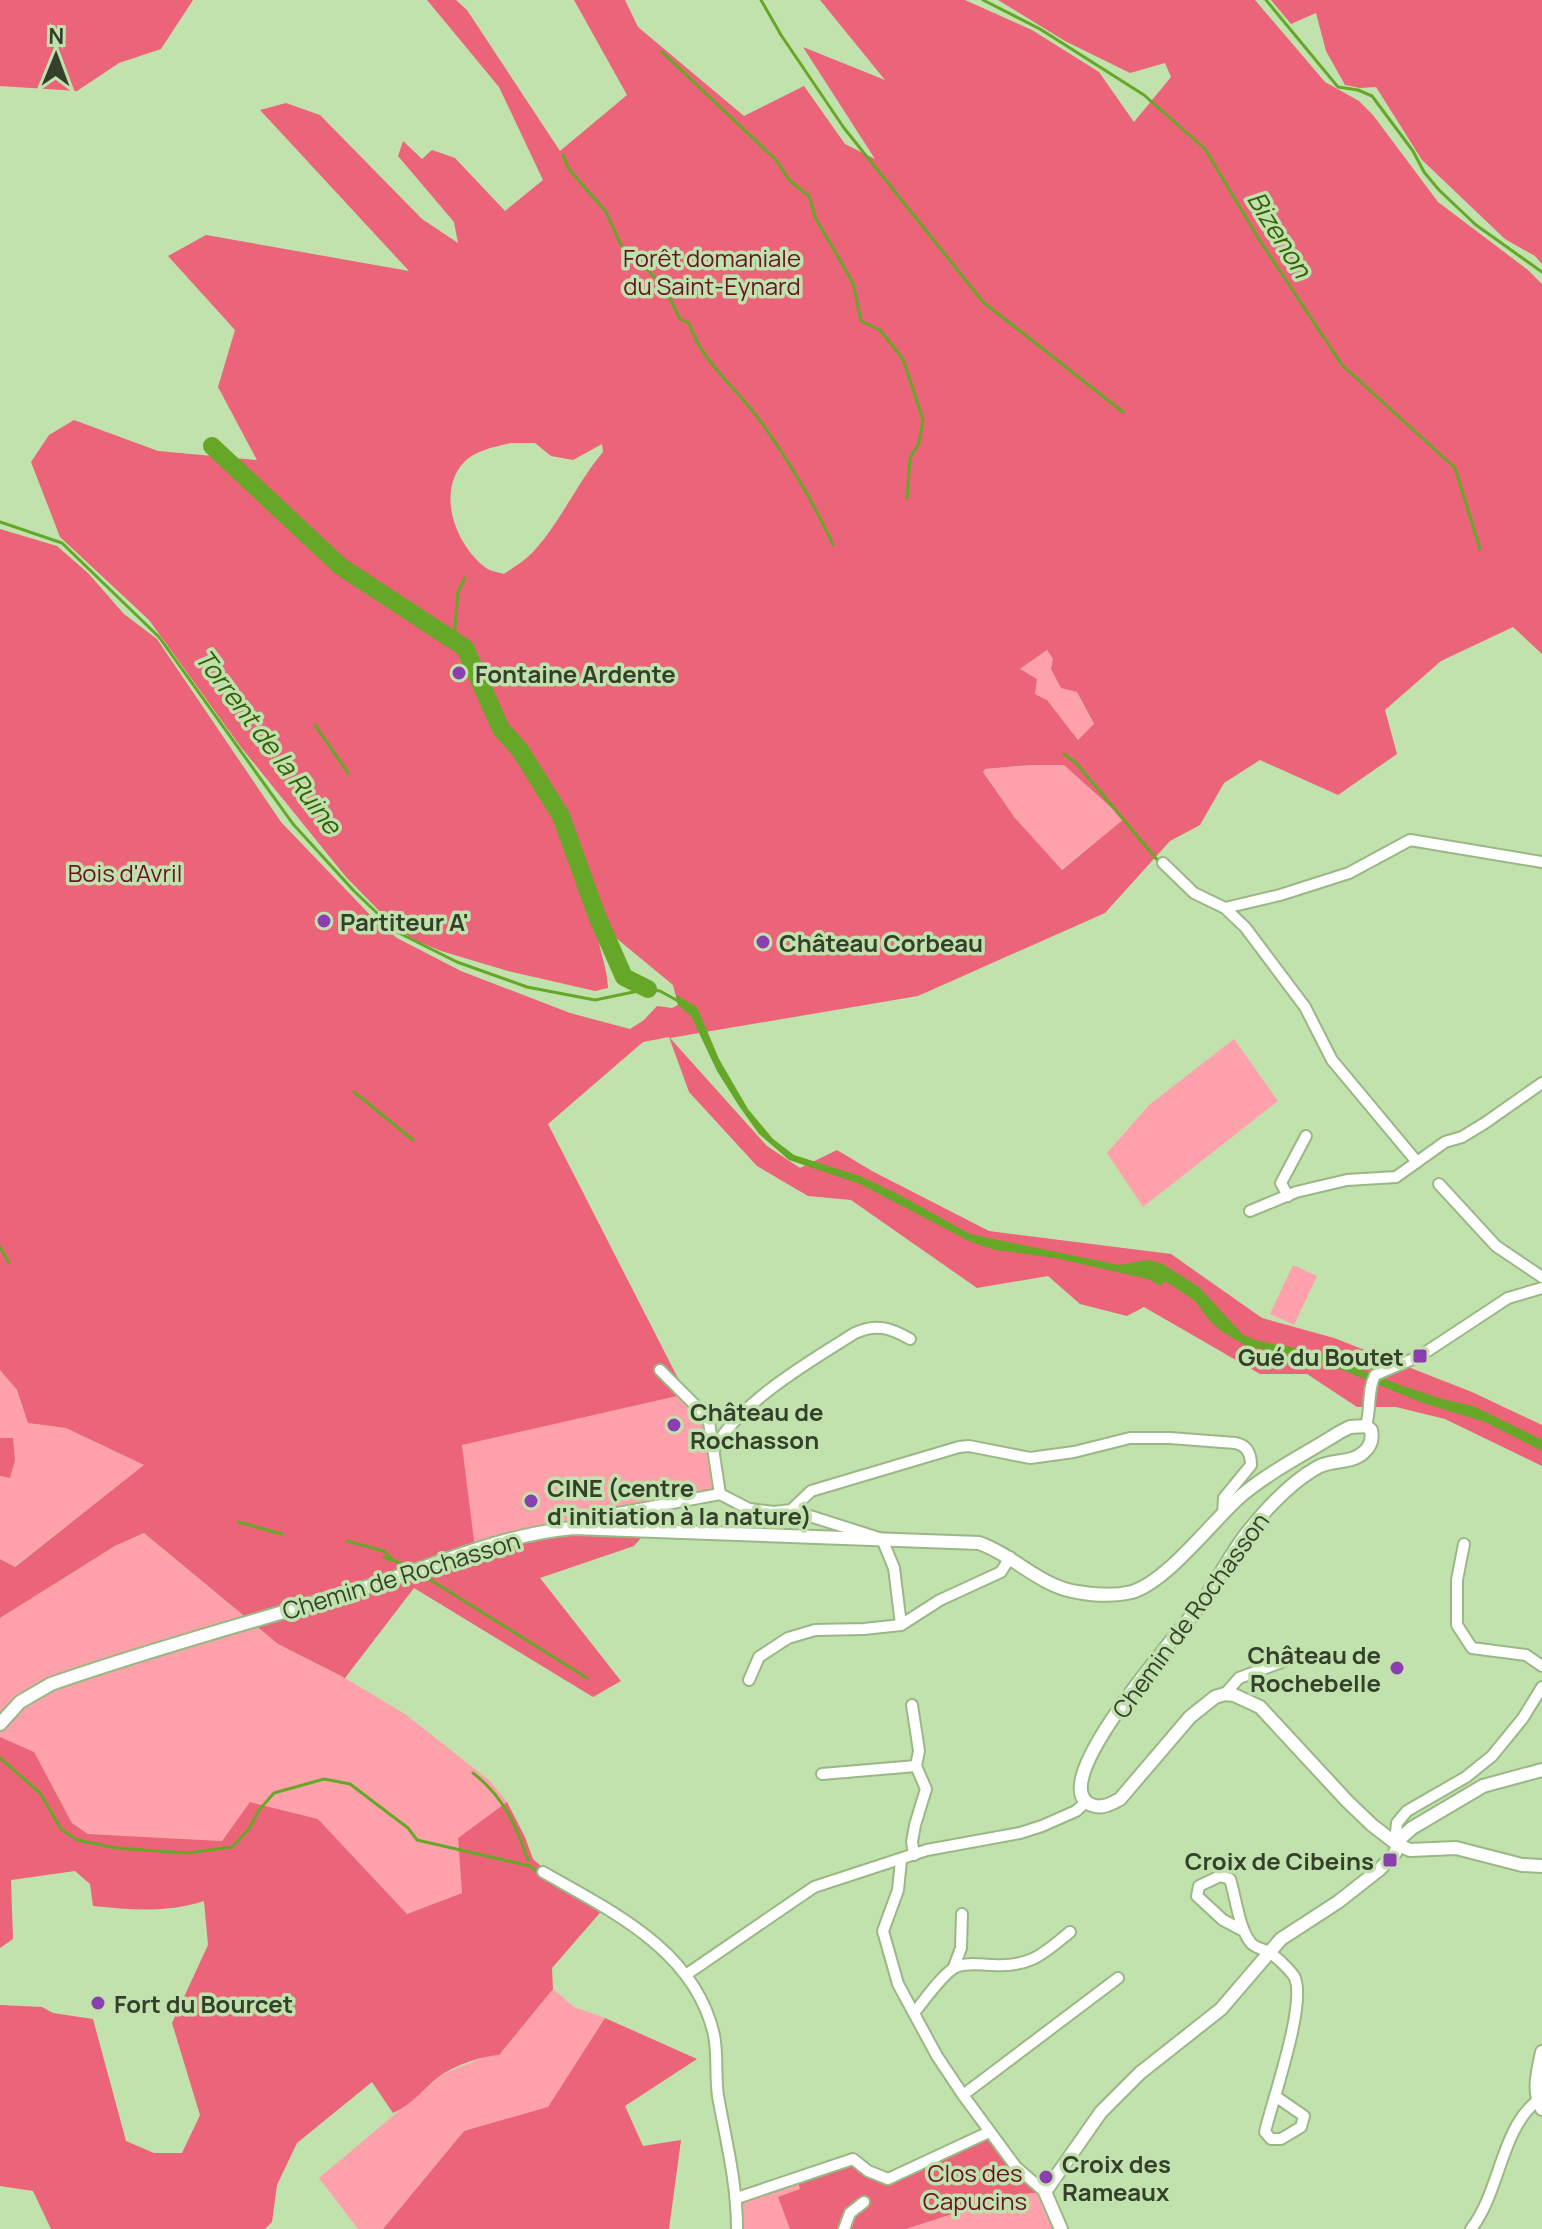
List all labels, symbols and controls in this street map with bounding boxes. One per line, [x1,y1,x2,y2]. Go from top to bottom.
north arrow [16,16,96,96]
text: N [48,21,65,51]
water label: Bizenon [1239,184,1321,285]
park label: Forêt domaniale du Saint-Eynard [623,241,801,302]
water label: Torrent de la Ruine [187,641,352,842]
place label: Fontaine Ardente [475,657,676,690]
marker: Fontaine Ardente [450,664,468,682]
park label: Bois d'Avril [68,856,182,889]
place label: Partiteur A' [340,905,469,938]
marker: Partiteur A' [315,912,333,930]
place label: Château Corbeau [779,926,983,959]
marker: Château Corbeau [754,933,772,951]
place label: Gué du Boutet [1238,1340,1404,1373]
marker: Gué du Boutet [1411,1347,1429,1365]
place label: Château de Rochasson [690,1395,823,1456]
marker: Château de Rochasson [665,1416,683,1434]
place label: CINE (centre d'initiation à la nature) [547,1471,812,1532]
marker: CINE (centre d'initiation à la nature) [522,1492,540,1510]
street label: Chemin de Rochasson [1104,1505,1276,1725]
street label: Chemin de Rochasson [278,1523,524,1627]
place label: Château de Rochebelle [1248,1638,1381,1699]
marker: Château de Rochebelle [1388,1659,1406,1677]
place label: Croix de Cibeins [1185,1844,1374,1877]
marker: Croix de Cibeins [1381,1851,1399,1869]
place label: Fort du Bourcet [114,1987,293,2020]
marker: Fort du Bourcet [89,1994,107,2012]
place label: Croix des Rameaux [1062,2147,1171,2208]
park label: Clos des Capucins [923,2156,1027,2217]
marker: Croix des Rameaux [1037,2168,1055,2186]

